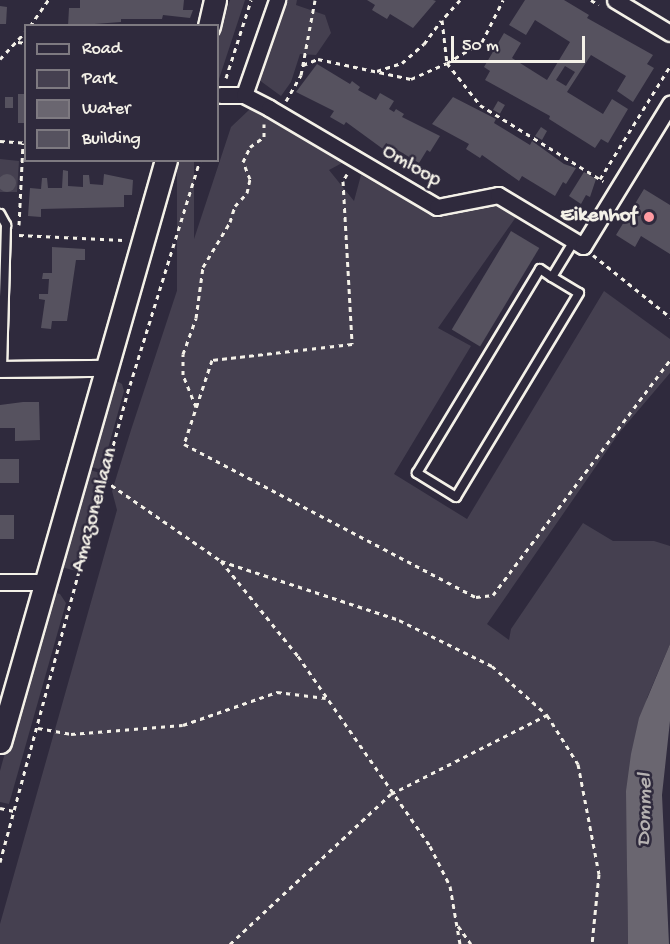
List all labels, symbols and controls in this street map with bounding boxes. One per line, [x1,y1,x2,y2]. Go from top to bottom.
legend [24,24,219,162]
scale bar [454,24,588,62]
text: 50 m [462,36,499,57]
text: Road [82,39,121,60]
text: Park [82,69,116,90]
text: Water [82,99,130,120]
text: Building [82,129,141,150]
street label: Omloop [377,140,445,194]
place label: Eikenhof [561,204,637,230]
marker: Eikenhof [642,210,656,224]
street label: Amazonenlaan [67,445,125,575]
water label: Dommel [632,773,660,847]

